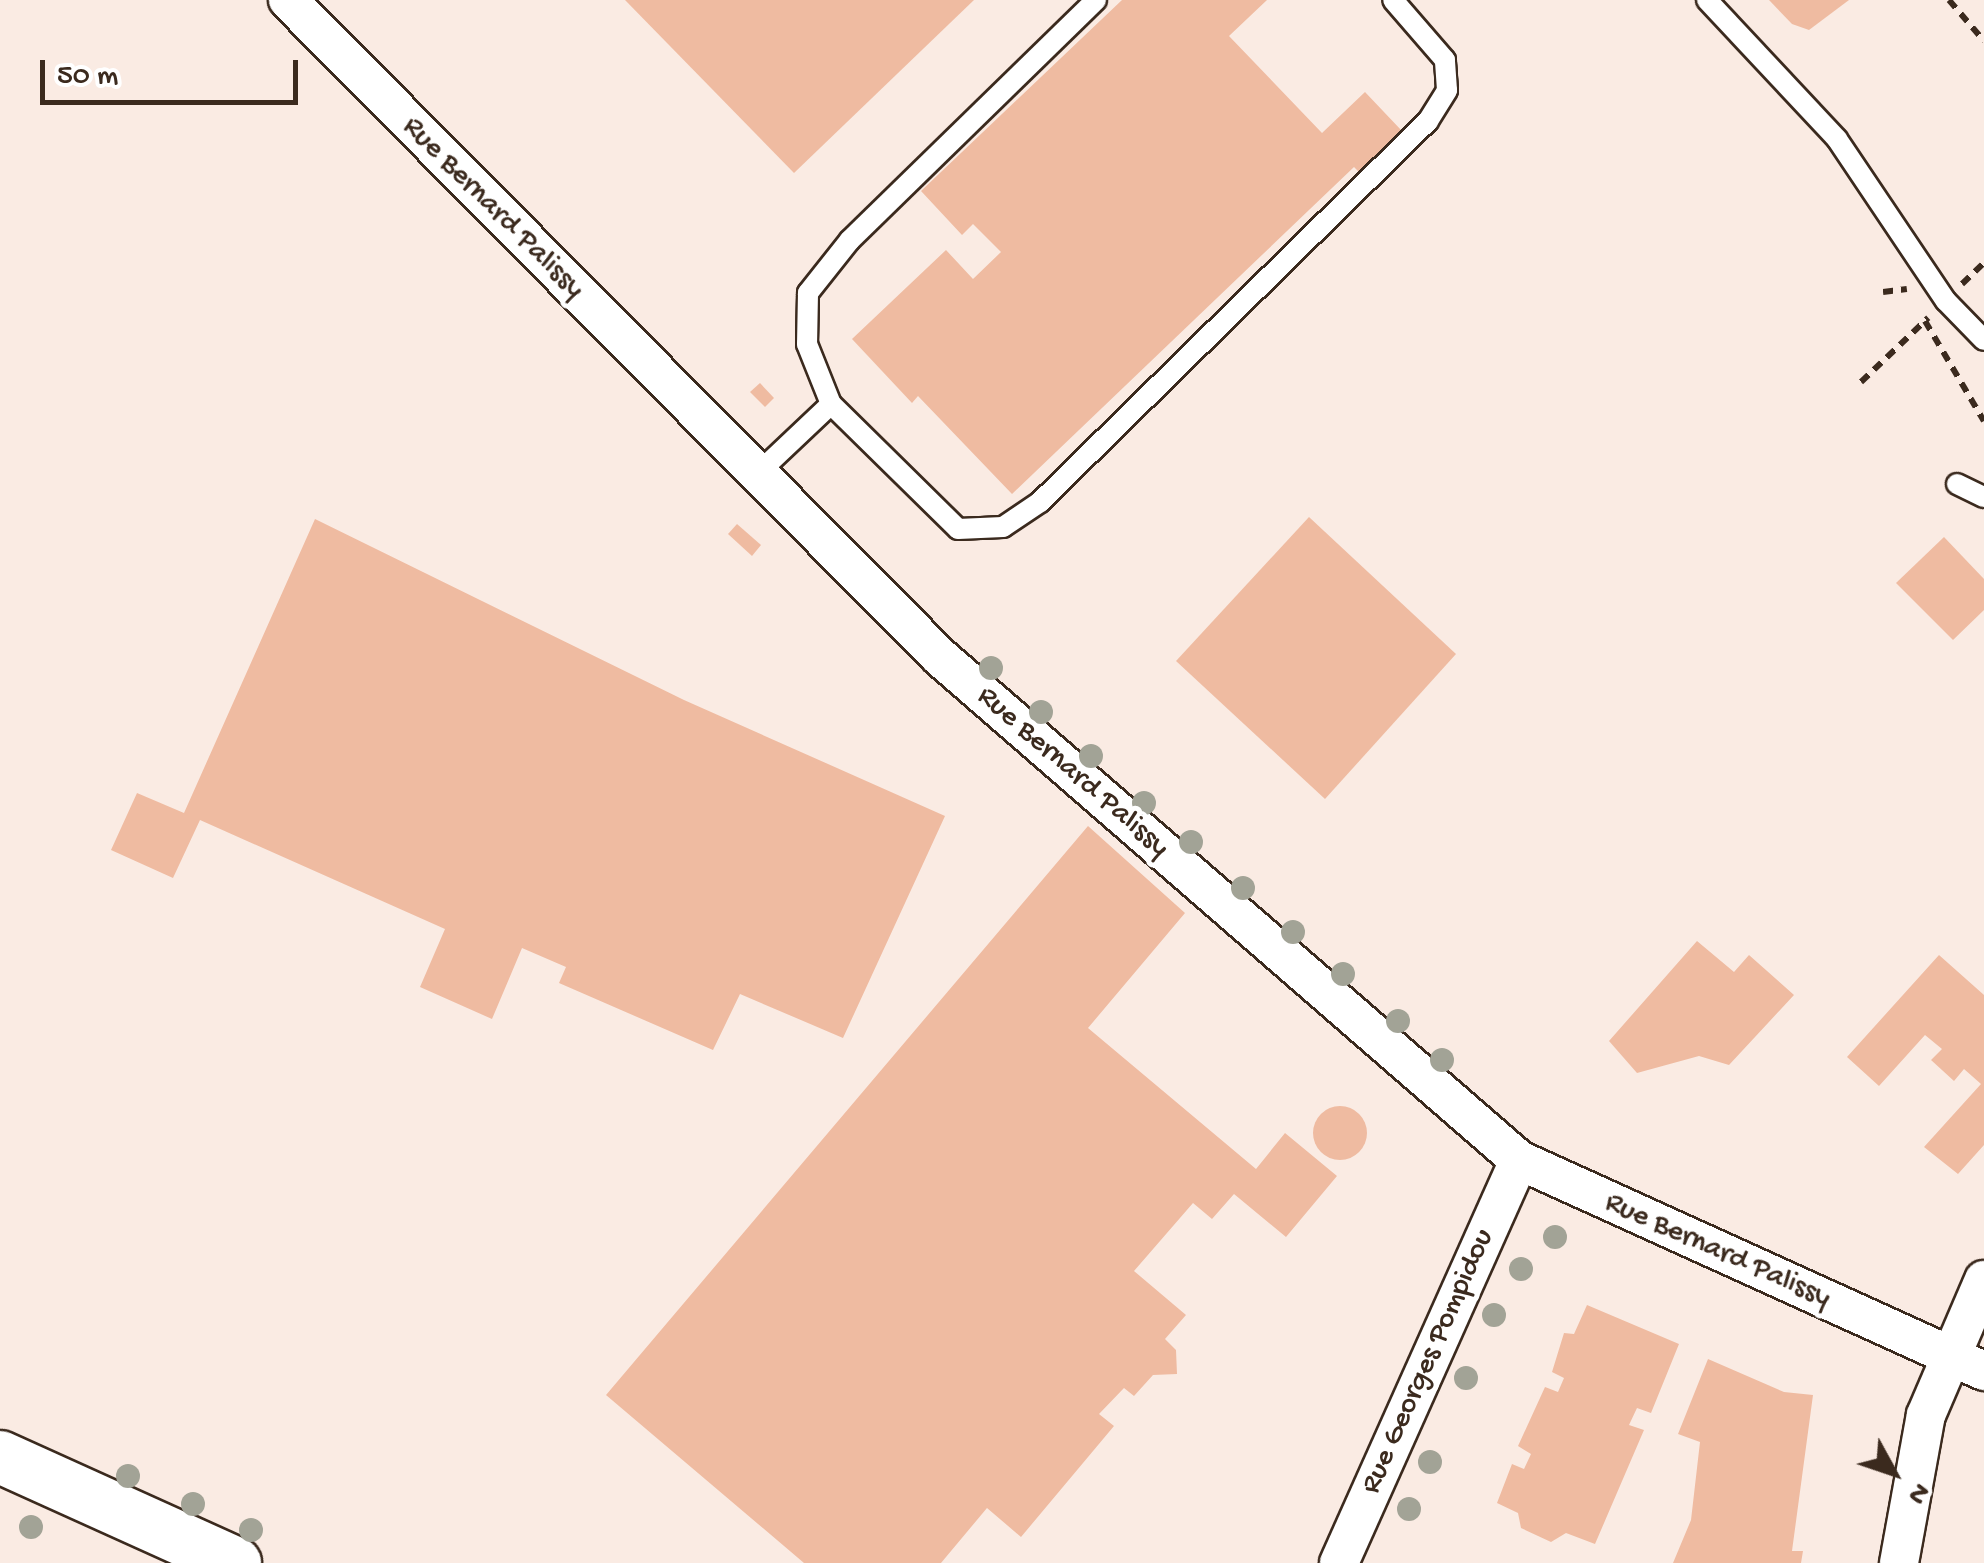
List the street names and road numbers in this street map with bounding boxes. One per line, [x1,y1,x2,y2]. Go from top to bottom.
street label: Rue Bernard Palissy [393,110,591,308]
street label: Rue Bernard Palissy [968,680,1176,866]
street label: Rue Bernard Palissy [1599,1186,1835,1318]
street label: Rue Georges Pompidou [1354,1224,1504,1500]

